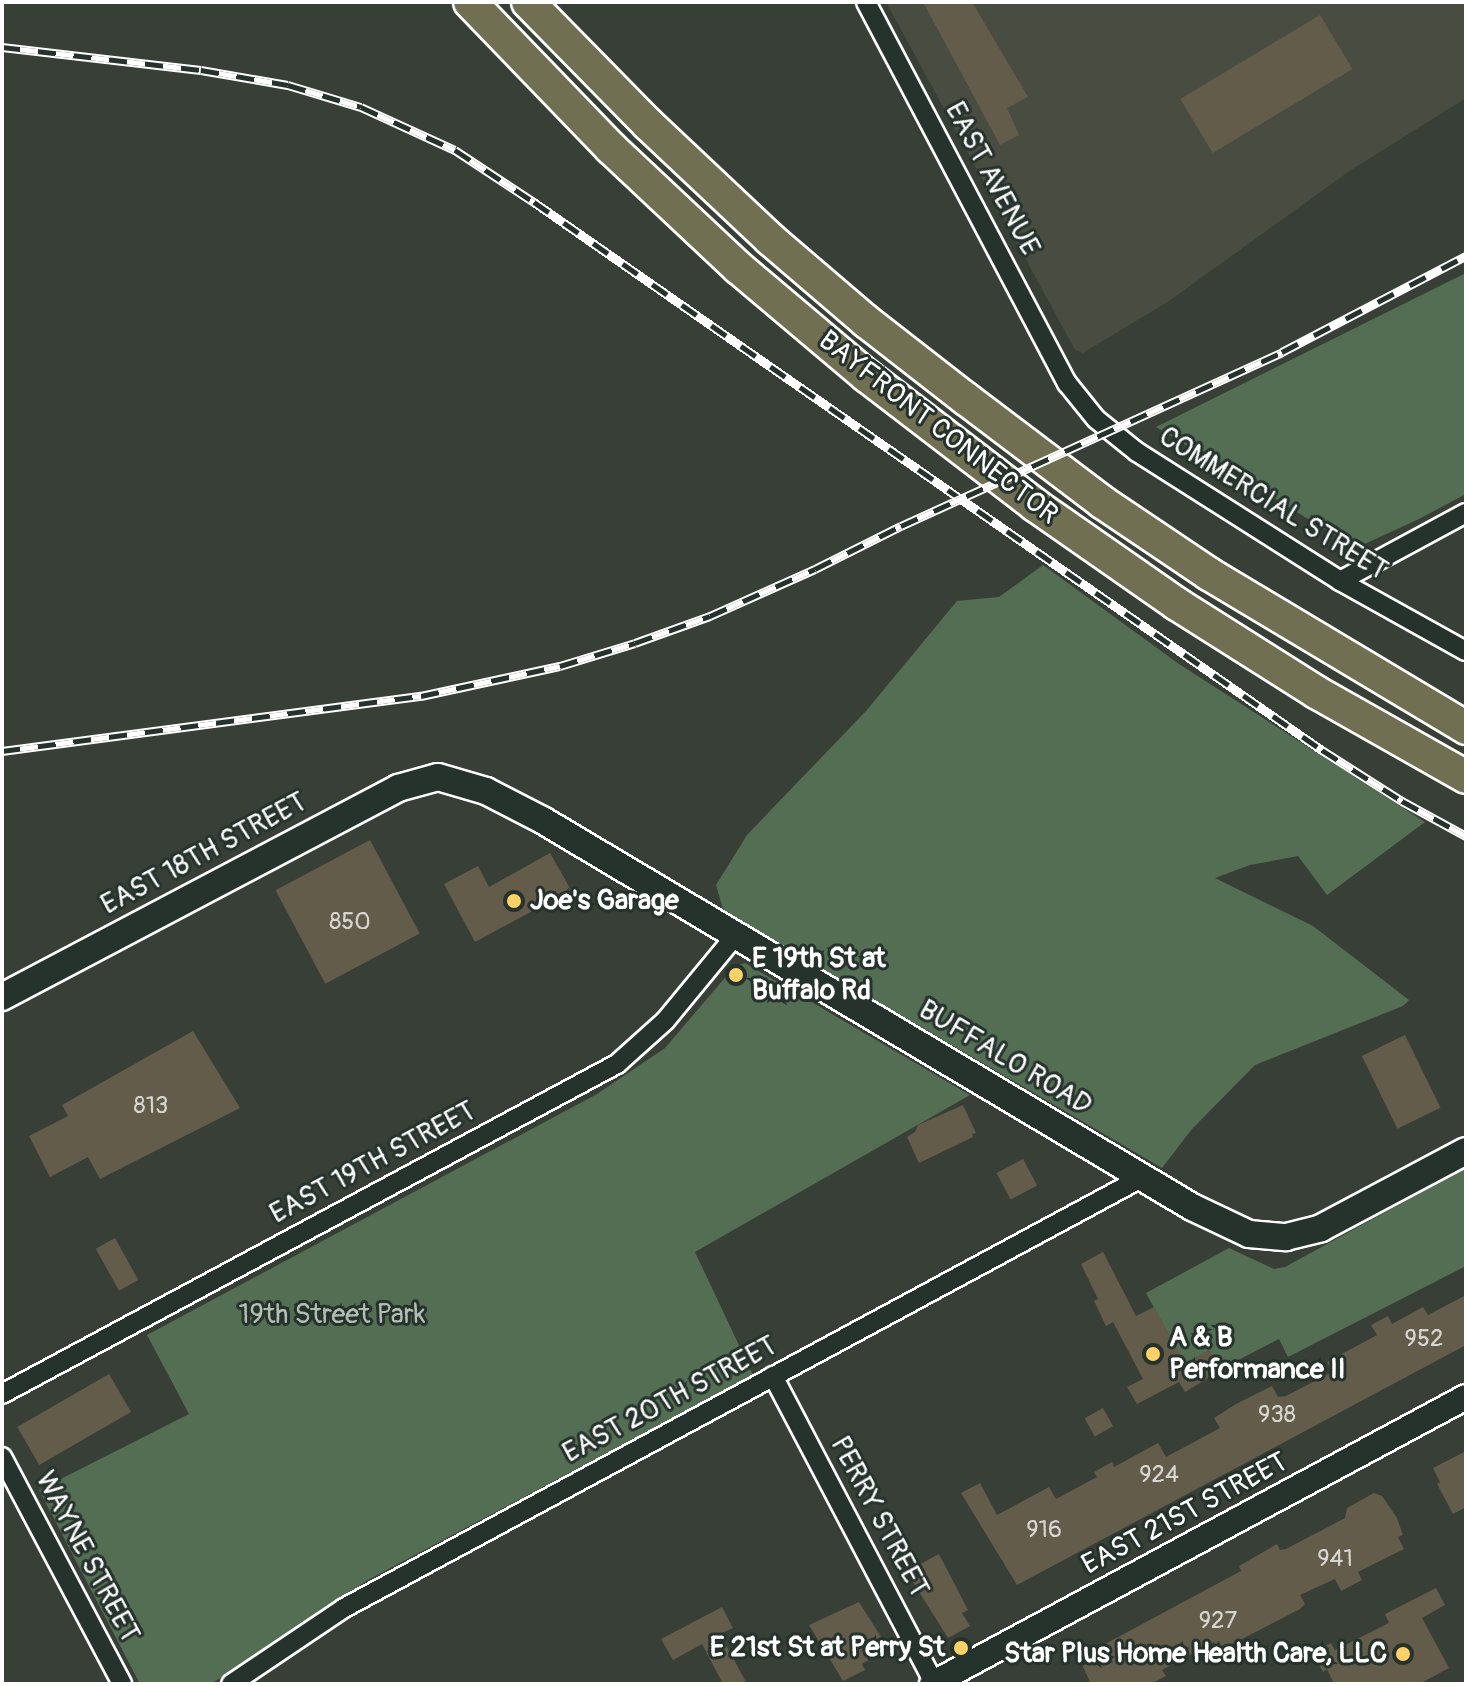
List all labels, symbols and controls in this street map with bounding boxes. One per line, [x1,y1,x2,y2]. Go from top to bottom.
street label: EAST AVENUE [937,96,1047,262]
street label: BAYFRONT CONNECTOR [811,324,1065,532]
street label: COMMERCIAL STREET [1153,420,1393,588]
street label: EAST 18TH STREET [96,786,312,922]
place label: Joe's Garage [530,884,679,918]
marker: Joe's Garage [505,892,523,910]
house number: 850 [329,908,371,936]
place label: E 19th St at Buffalo Rd [752,942,886,1008]
marker: E 19th St at Buffalo Rd [727,966,745,984]
street label: BUFFALO ROAD [913,993,1097,1123]
house number: 813 [134,1092,168,1120]
street label: EAST 19TH STREET [264,1095,482,1231]
park label: 19th Street Park [239,1298,425,1332]
place label: A & B Performance II [1169,1321,1346,1387]
house number: 952 [1405,1325,1443,1353]
street label: EAST 20TH STREET [557,1329,783,1471]
marker: A & B Performance II [1144,1345,1162,1363]
house number: 938 [1258,1401,1296,1429]
street label: PERRY STREET [822,1431,936,1603]
street label: EAST 21ST STREET [1076,1446,1294,1582]
house number: 924 [1139,1461,1179,1489]
street label: WAYNE STREET [28,1466,146,1648]
house number: 916 [1026,1516,1062,1544]
house number: 941 [1317,1545,1353,1573]
house number: 927 [1199,1607,1237,1635]
place label: E 21st St at Perry St [710,1631,945,1665]
place label: Star Plus Home Health Care, LLC [1004,1637,1387,1671]
marker: E 21st St at Perry St [952,1639,970,1657]
marker: Star Plus Home Health Care, LLC [1394,1645,1412,1663]

